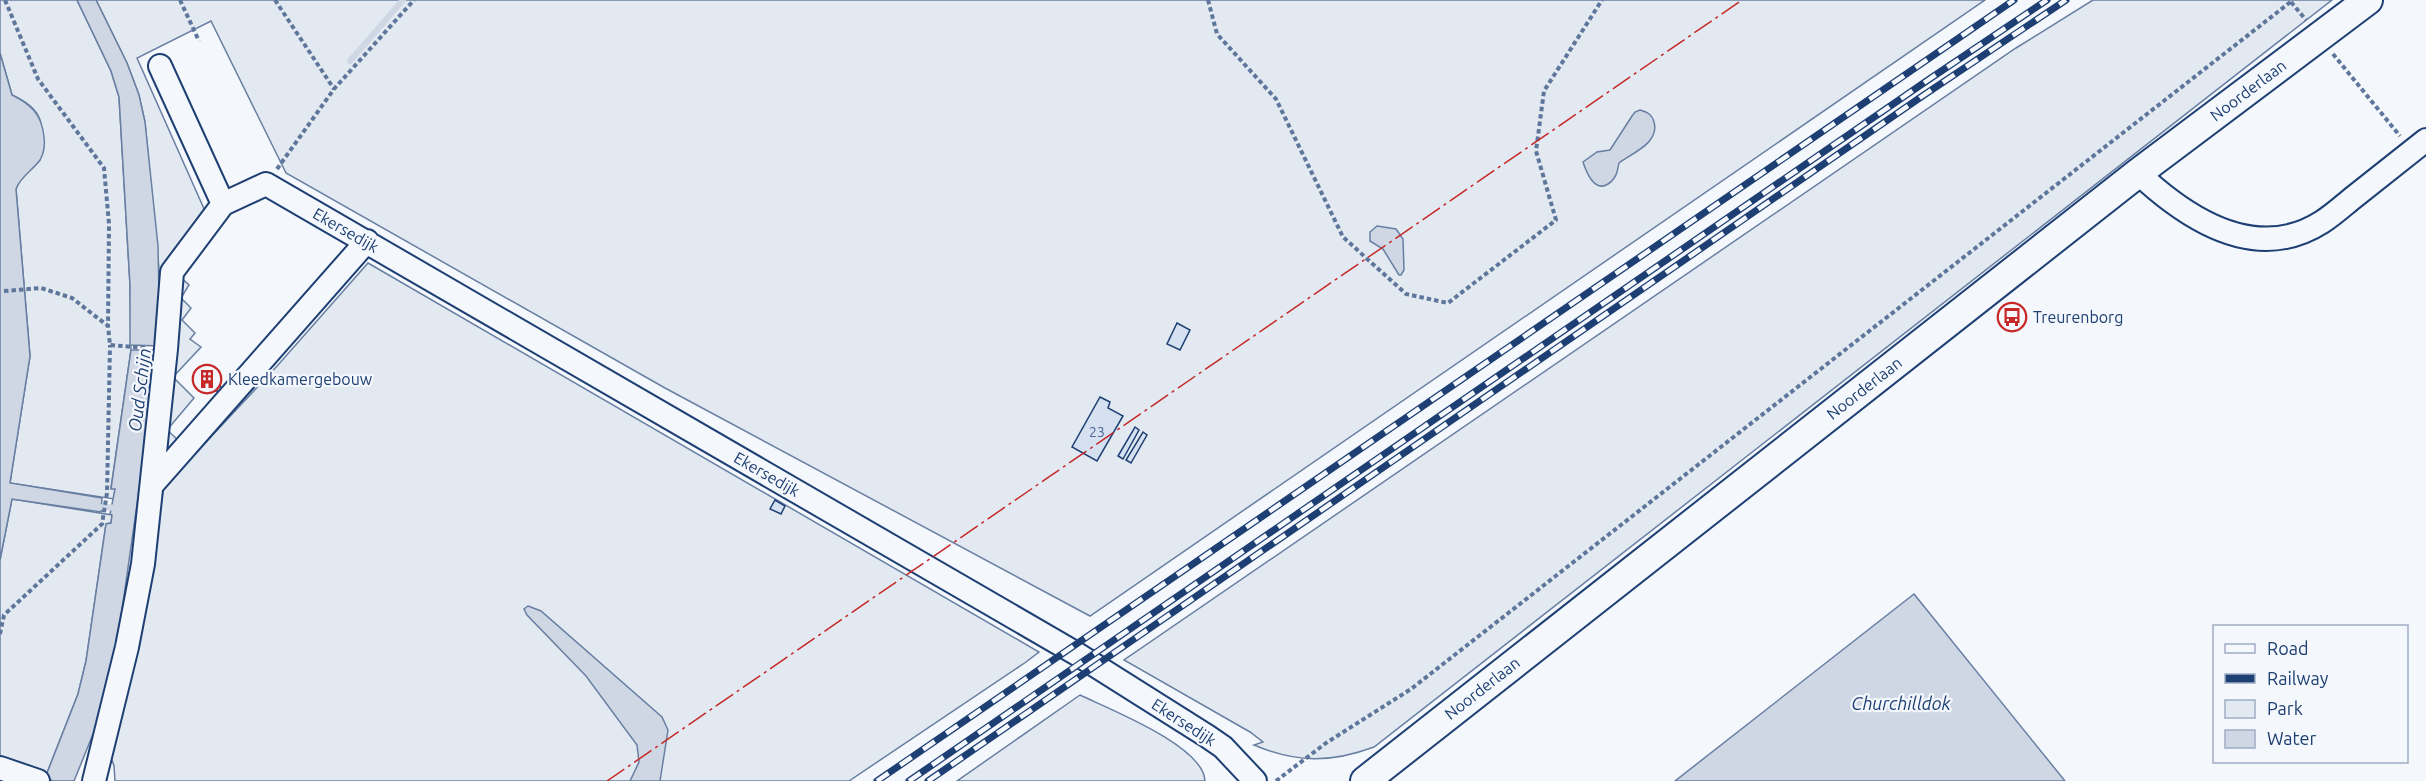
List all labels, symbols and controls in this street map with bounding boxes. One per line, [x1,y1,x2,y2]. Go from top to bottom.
street label: Noorderlaan [2207,56,2289,124]
street label: Ekersedijk [310,204,382,256]
bus stop icon: Treurenborg [1996,301,2028,333]
place label: Treurenborg [2033,308,2123,326]
water label: Oud Schijn [124,347,154,433]
street label: Noorderlaan [1823,353,1905,423]
building icon: Kleedkamergebouw [191,363,223,395]
place label: Kleedkamergebouw [228,370,373,388]
house number: 23 [1089,424,1105,440]
street label: Ekersedijk [731,448,803,500]
legend [2213,625,2408,763]
text: Road [2267,638,2309,658]
street label: Noorderlaan [1441,653,1523,723]
text: Railway [2267,668,2329,688]
water label: Churchilldok [1851,693,1952,713]
street label: Ekersedijk [1149,695,1219,749]
text: Park [2267,698,2303,718]
text: Water [2267,728,2317,748]

